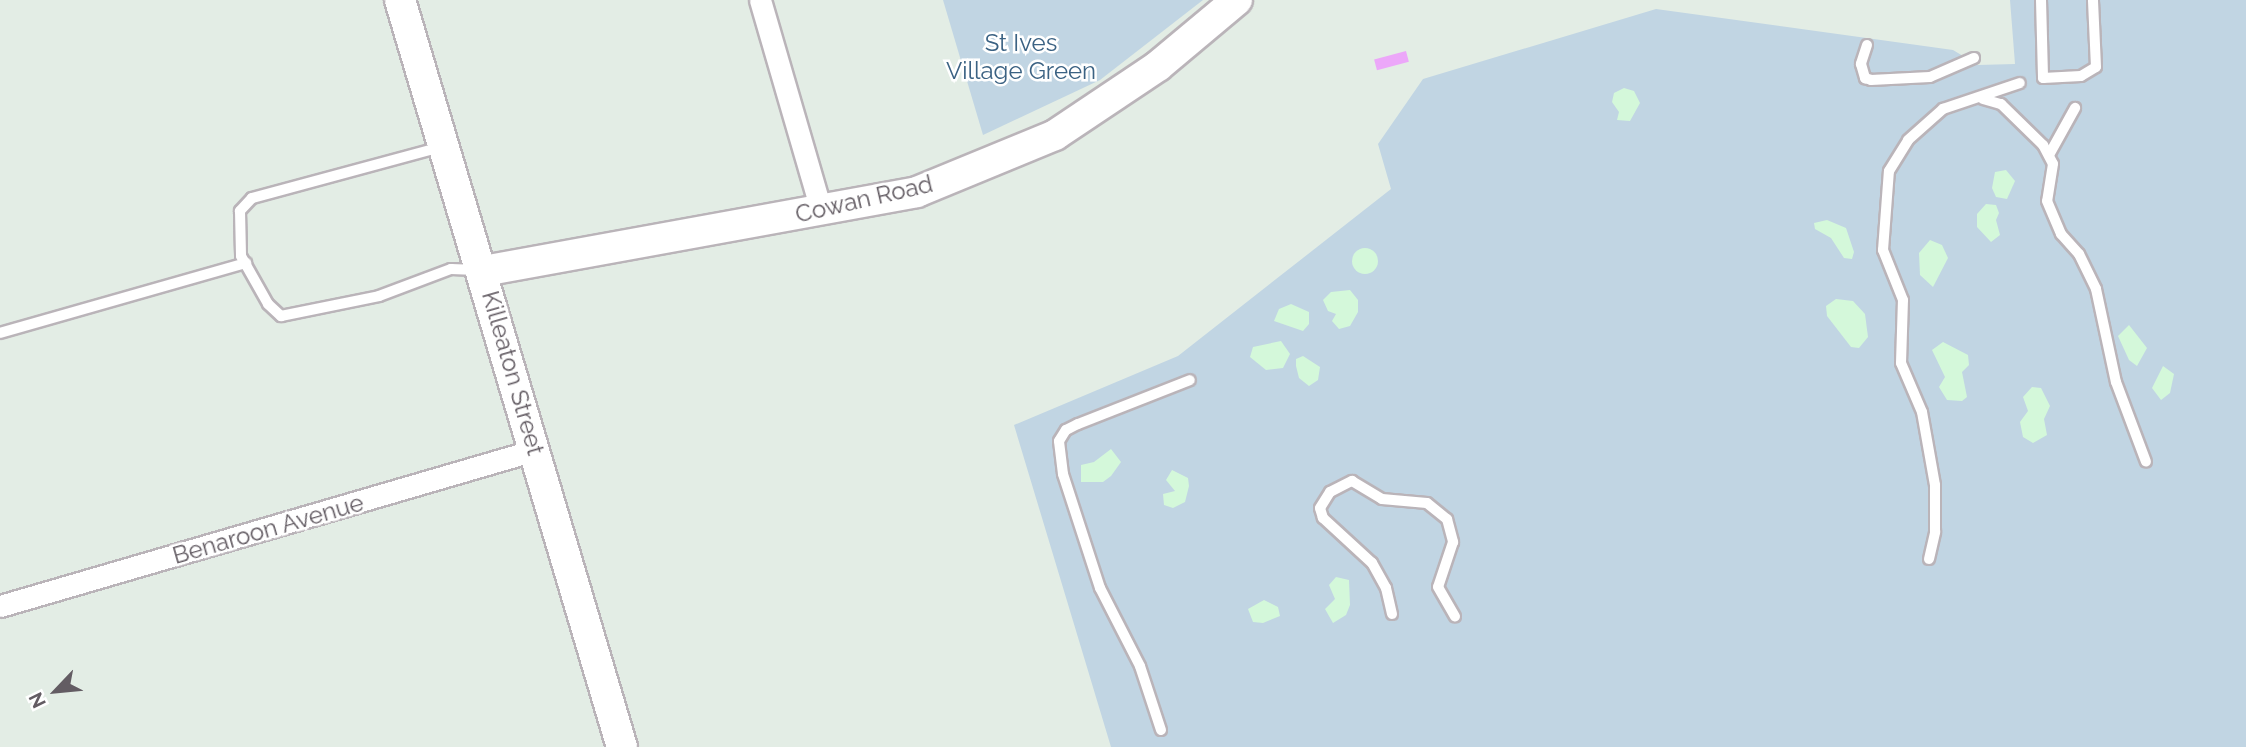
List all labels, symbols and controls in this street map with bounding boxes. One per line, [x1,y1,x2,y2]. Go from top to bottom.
park label: St Ives Village Green [946,29,1096,85]
street label: Cowan Road [792,169,936,229]
street label: Killeaton Street [476,288,550,458]
street label: Benaroon Avenue [169,488,367,570]
north arrow [21,656,91,726]
text: N [24,689,50,712]

